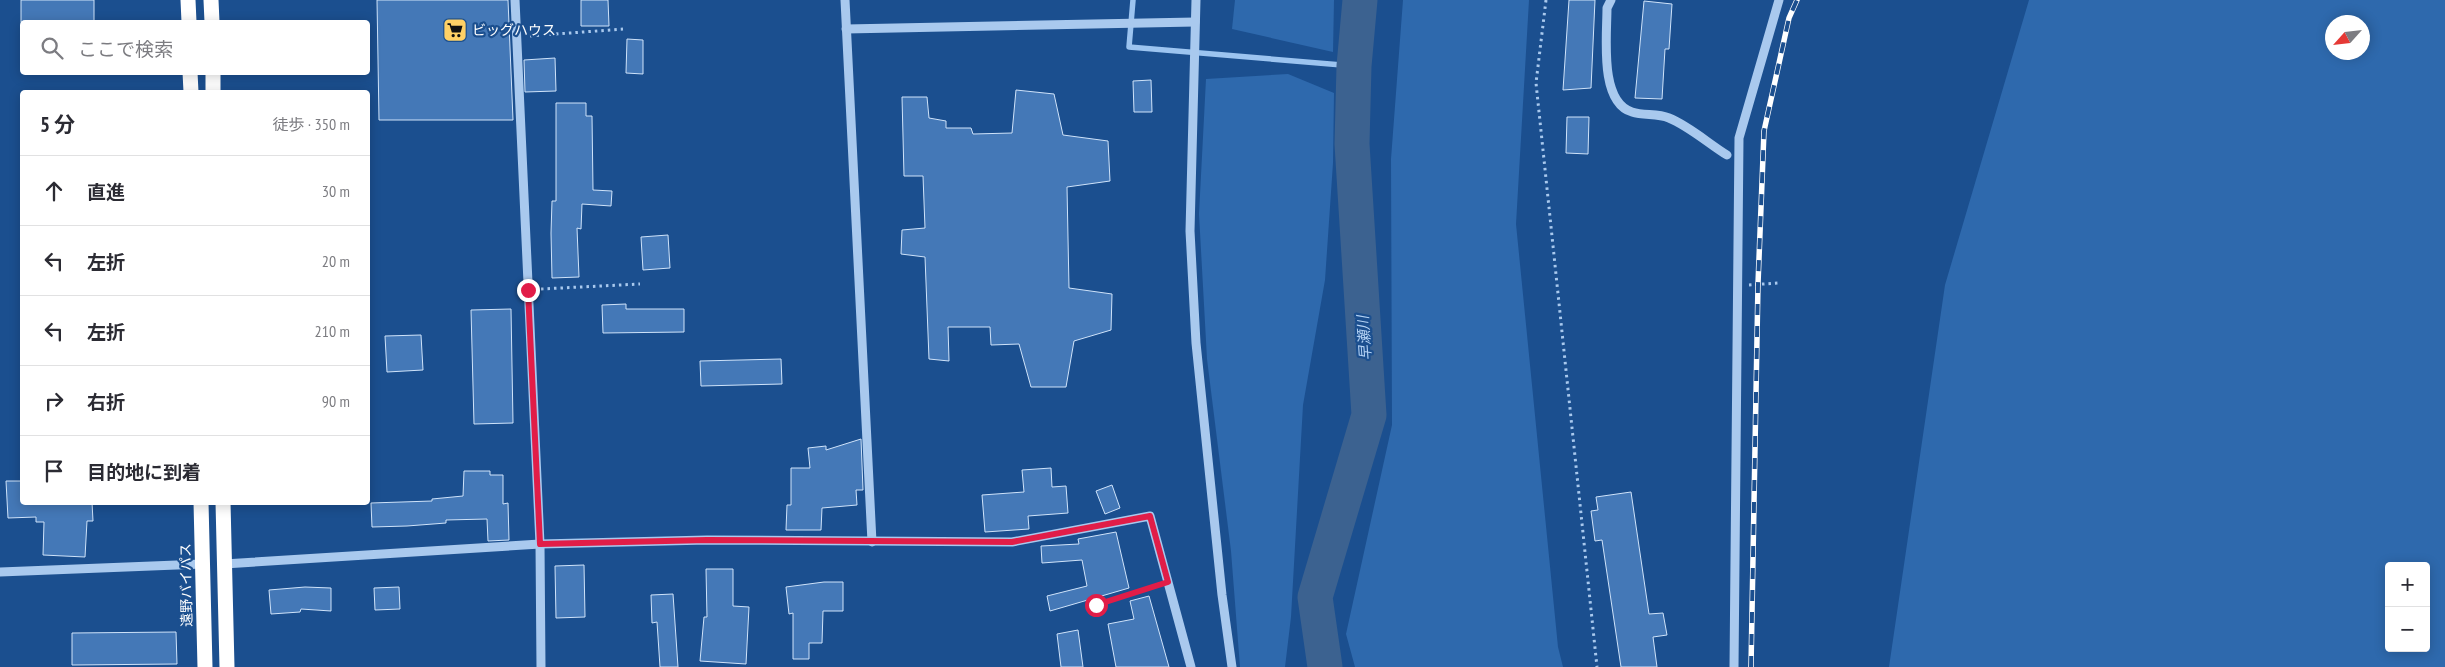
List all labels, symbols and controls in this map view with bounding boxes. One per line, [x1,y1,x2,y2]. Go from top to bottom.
north arrow [2325,15,2370,60]
supermarket icon: ビッグハウス [442,17,468,43]
search box [20,20,370,75]
place label: ビッグハウス [472,21,556,39]
icon: search [38,34,66,62]
text: ここで検索 [78,37,173,61]
text: 5 分 [40,111,75,138]
text: 徒歩 · 350 m [272,114,350,134]
icon: ahead [40,177,68,205]
text: 直進 [87,180,125,204]
text: 30 m [322,181,350,201]
icon: left [40,247,68,275]
text: 左折 [87,250,125,274]
text: 20 m [322,251,350,271]
route end [517,279,540,302]
water label: 早瀬川 [1353,313,1375,361]
icon: left [40,317,68,345]
text: 左折 [87,320,125,344]
text: 210 m [315,321,350,341]
icon: right [40,387,68,415]
text: 右折 [87,390,125,414]
text: 90 m [322,391,350,411]
icon: arrive [40,457,68,485]
text: 目的地に到着 [87,460,201,484]
street label: 遠野バイパス [176,543,196,627]
map controls [2385,562,2430,652]
button: + [2385,562,2430,607]
route start [1085,594,1108,617]
button: − [2385,607,2430,652]

